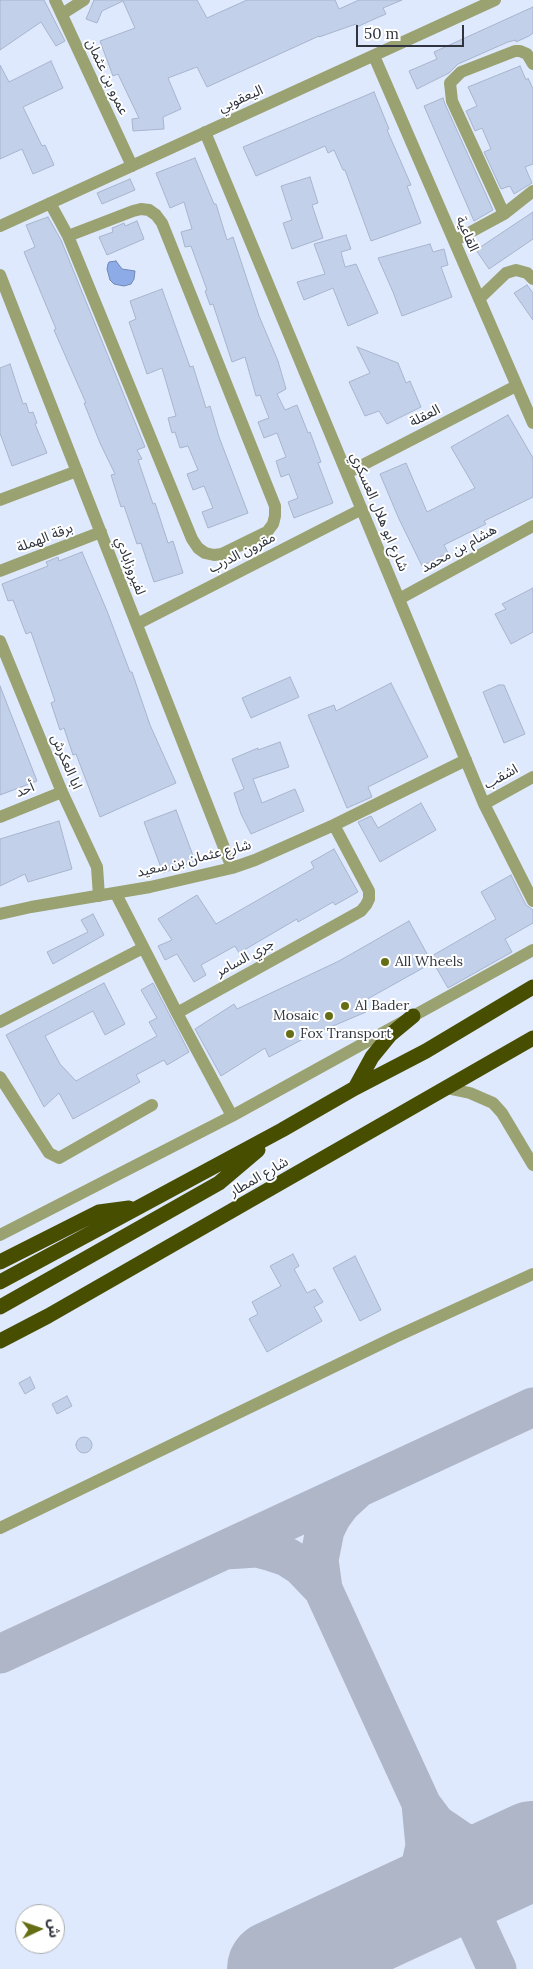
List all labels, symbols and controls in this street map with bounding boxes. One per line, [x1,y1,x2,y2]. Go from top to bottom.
scale bar [358,15,466,47]
text: 50 m [364,24,399,43]
street label: عمرو بن عثمان [82,36,132,118]
street label: اليعقوبي [216,82,266,116]
street label: القاعية [452,214,482,254]
street label: العقلة [407,401,443,431]
street label: شارع ابو هلال العسكري [346,450,412,574]
street label: برقة الهملة [15,520,75,556]
street label: هشام بن محمد [418,521,500,577]
street label: مقرون الدرب [206,529,278,577]
street label: لفيروزابادي [111,535,149,597]
street label: ابا العكرش [47,732,85,792]
street label: اشقب [481,761,521,793]
street label: أحد [13,779,37,801]
street label: شارع عثمان بن سعيد [135,837,253,881]
street label: جري السامر [213,935,277,981]
place label: All Wheels [395,954,463,970]
marker: All Wheels [379,956,391,968]
place label: Al Bader [355,998,409,1014]
marker: Al Bader [339,1000,351,1012]
place label: Mosaic [273,1008,319,1024]
marker: Mosaic [323,1010,335,1022]
place label: Fox Transport [300,1026,392,1042]
marker: Fox Transport [284,1028,296,1040]
street label: شارع المطار [227,1153,291,1201]
north arrow [15,1904,65,1954]
text: ش [44,1918,63,1938]

